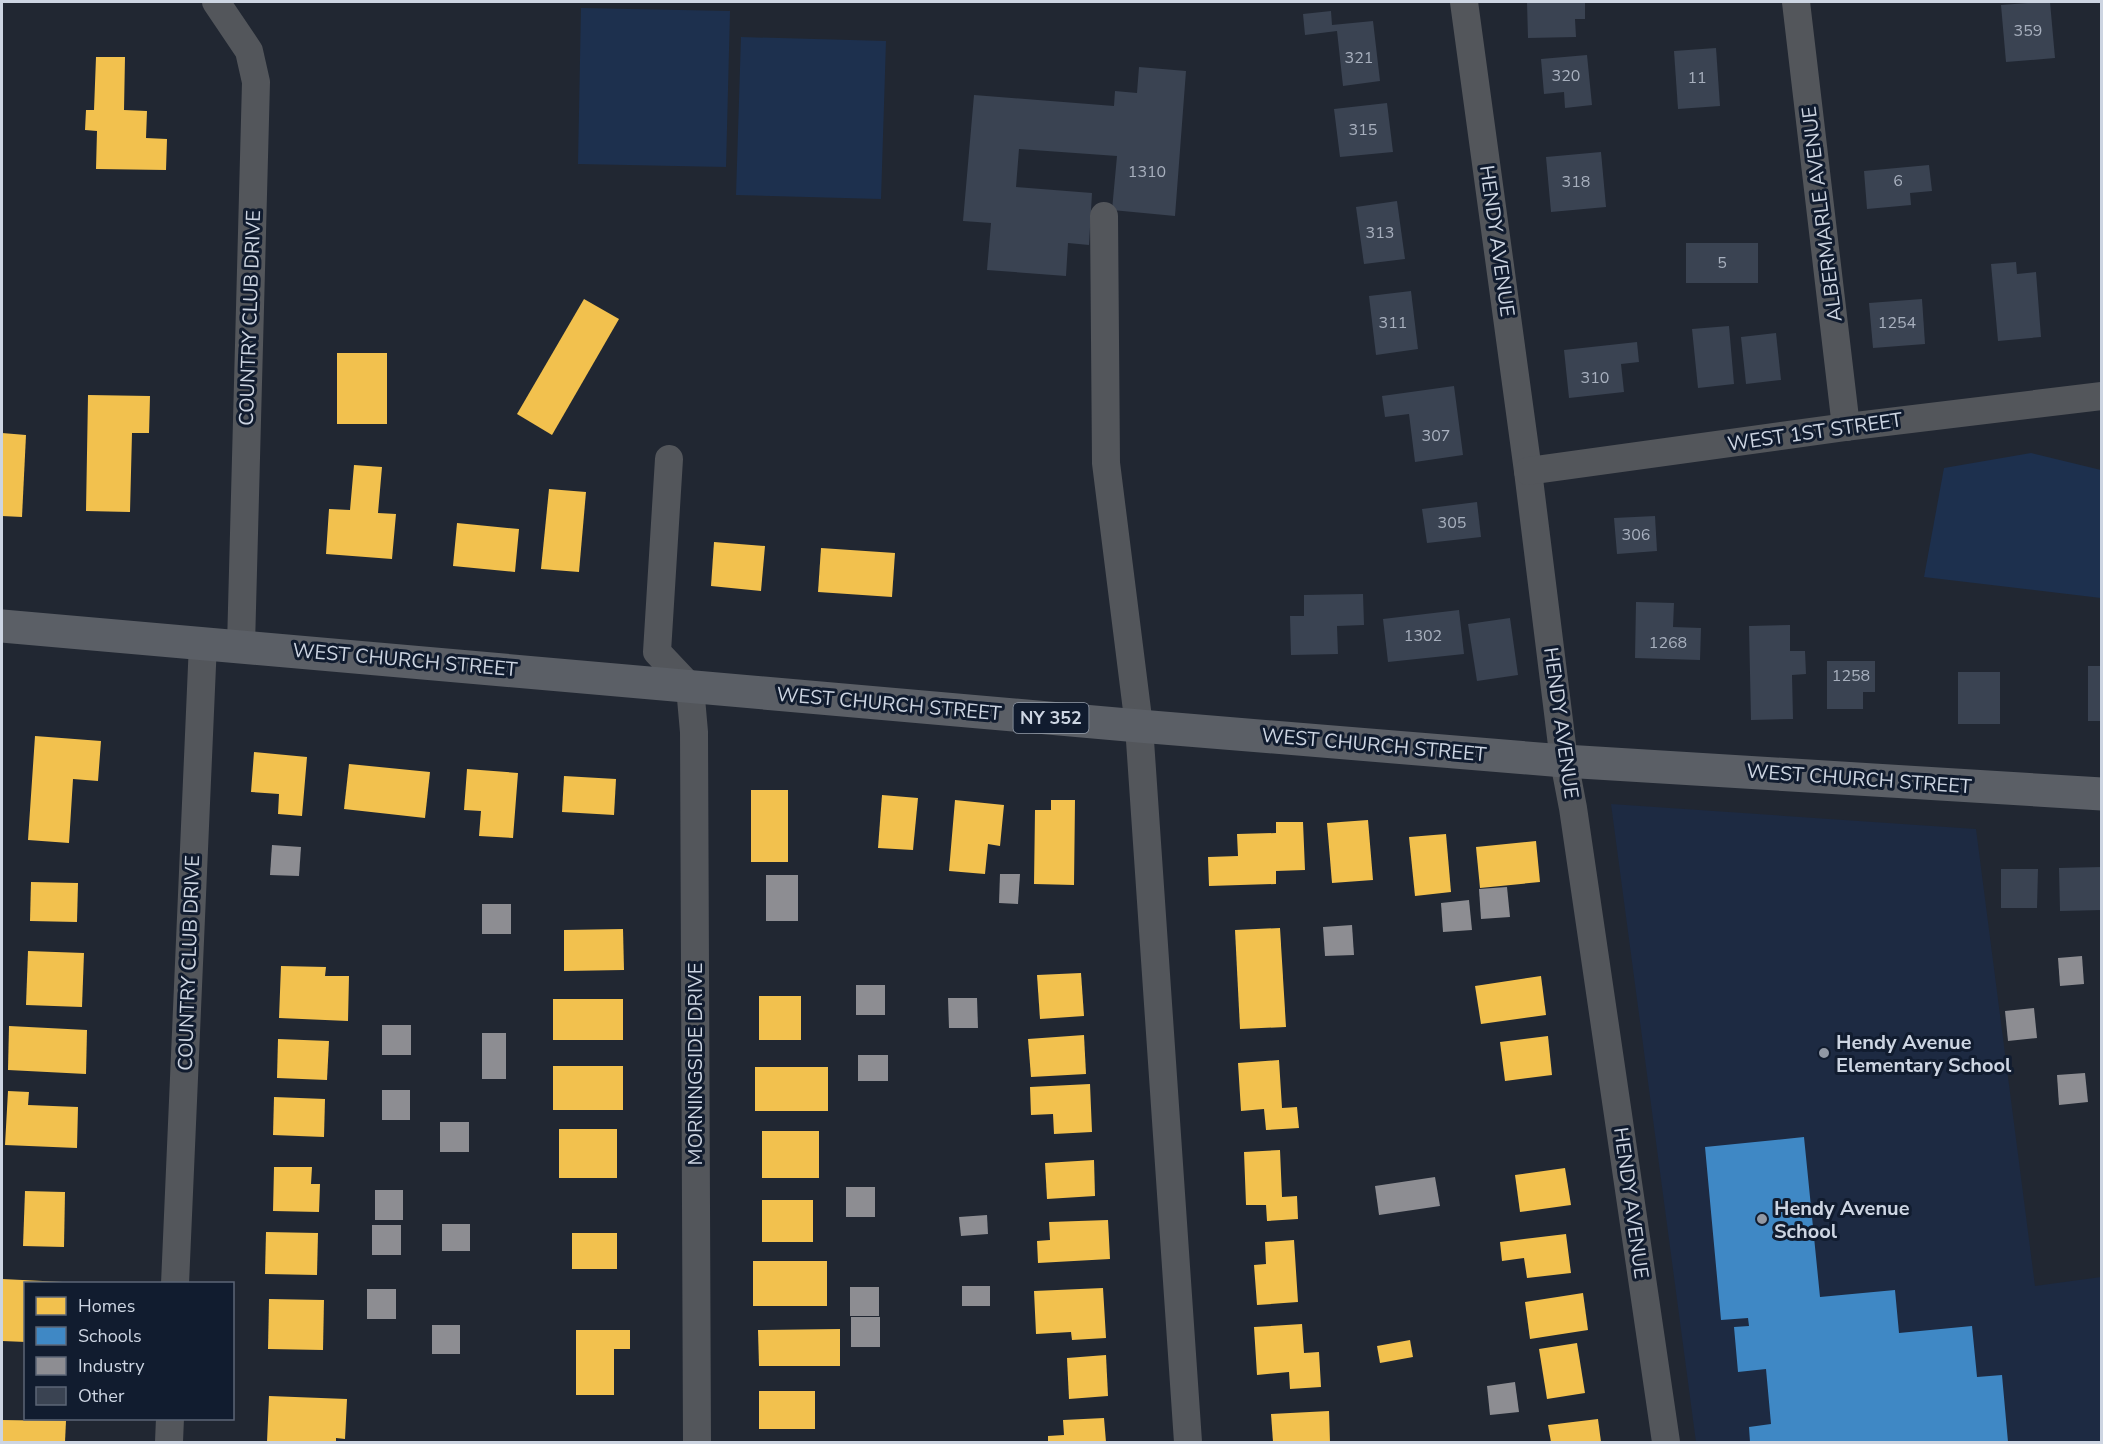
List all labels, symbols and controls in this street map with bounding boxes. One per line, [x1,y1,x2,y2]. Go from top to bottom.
house number: 359 [2014,20,2042,42]
house number: 321 [1345,47,1373,69]
house number: 320 [1552,65,1580,87]
house number: 11 [1687,67,1707,89]
street label: ALBERMARLE AVENUE [1795,105,1849,323]
house number: 315 [1349,119,1377,141]
house number: 1310 [1128,161,1166,183]
street label: HENDY AVENUE [1473,164,1521,318]
house number: 6 [1893,170,1903,192]
house number: 318 [1562,171,1590,193]
street label: COUNTRY CLUB DRIVE [233,210,267,426]
house number: 313 [1366,222,1394,244]
house number: 5 [1717,252,1727,274]
house number: 311 [1379,312,1407,334]
house number: 1254 [1878,312,1917,334]
house number: 310 [1581,367,1609,389]
street label: WEST 1ST STREET [1726,406,1904,458]
house number: 307 [1422,425,1450,447]
house number: 305 [1438,512,1466,534]
house number: 306 [1622,524,1650,546]
house number: 1302 [1404,625,1442,647]
house number: 1268 [1649,632,1687,654]
street label: WEST CHURCH STREET [291,637,519,683]
street label: HENDY AVENUE [1537,646,1585,800]
house number: 1258 [1832,665,1870,687]
street label: WEST CHURCH STREET [775,681,1003,727]
road number: NY 352 [1014,703,1088,733]
street label: WEST CHURCH STREET [1260,722,1488,768]
street label: WEST CHURCH STREET [1746,758,1972,800]
street label: COUNTRY CLUB DRIVE [172,855,206,1071]
street label: MORNINGSIDE DRIVE [682,963,709,1165]
place label: Hendy Avenue Elementary School [1836,1029,2012,1079]
marker: Hendy Avenue Elementary School [1817,1046,1831,1060]
street label: HENDY AVENUE [1607,1126,1655,1280]
place label: Hendy Avenue School [1774,1195,1910,1245]
marker: Hendy Avenue School [1755,1212,1769,1226]
legend [24,1282,234,1420]
text: Homes [78,1294,135,1318]
text: Schools [78,1324,142,1348]
text: Industry [78,1354,145,1378]
text: Other [78,1384,125,1408]

